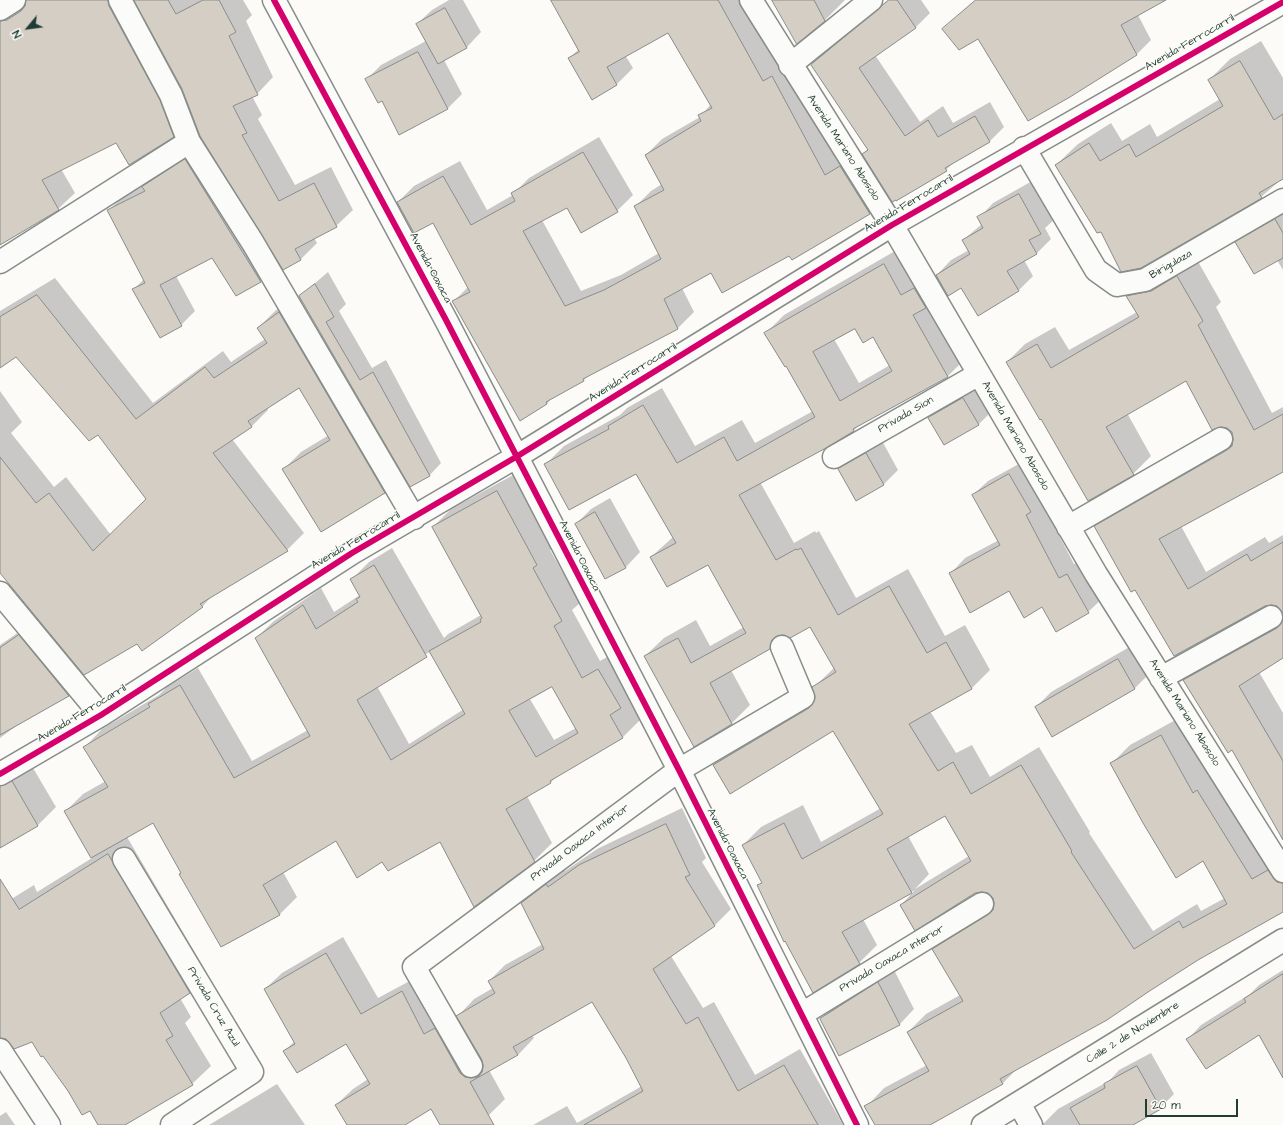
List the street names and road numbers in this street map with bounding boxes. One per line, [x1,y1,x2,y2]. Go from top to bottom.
street label: Avenida Ferrocarril [1143,12,1237,74]
street label: Avenida Mariano Abasolo [804,92,882,204]
street label: Avenida Ferrocarril [862,172,956,236]
street label: Avenida Oaxaca [406,231,454,305]
street label: Birigulaza [1147,248,1195,282]
street label: Avenida Ferrocarril [586,341,680,405]
street label: Avenida Mariano Abasolo [978,379,1052,493]
street label: Privada Sion [876,394,936,436]
street label: Avenida Ferrocarril [309,509,403,573]
street label: Avenida Oaxaca [555,518,603,594]
street label: Avenida Mariano Abasolo [1146,657,1222,769]
street label: Avenida Ferrocarril [35,682,129,746]
street label: Privada Oaxaca Interior [528,802,632,884]
street label: Avenida Oaxaca [703,806,751,882]
street label: Privada Oaxaca Interior [837,922,947,996]
street label: Privada Cruz Azul [184,965,242,1049]
street label: Calle 2 de Noviembre [1084,999,1182,1067]

